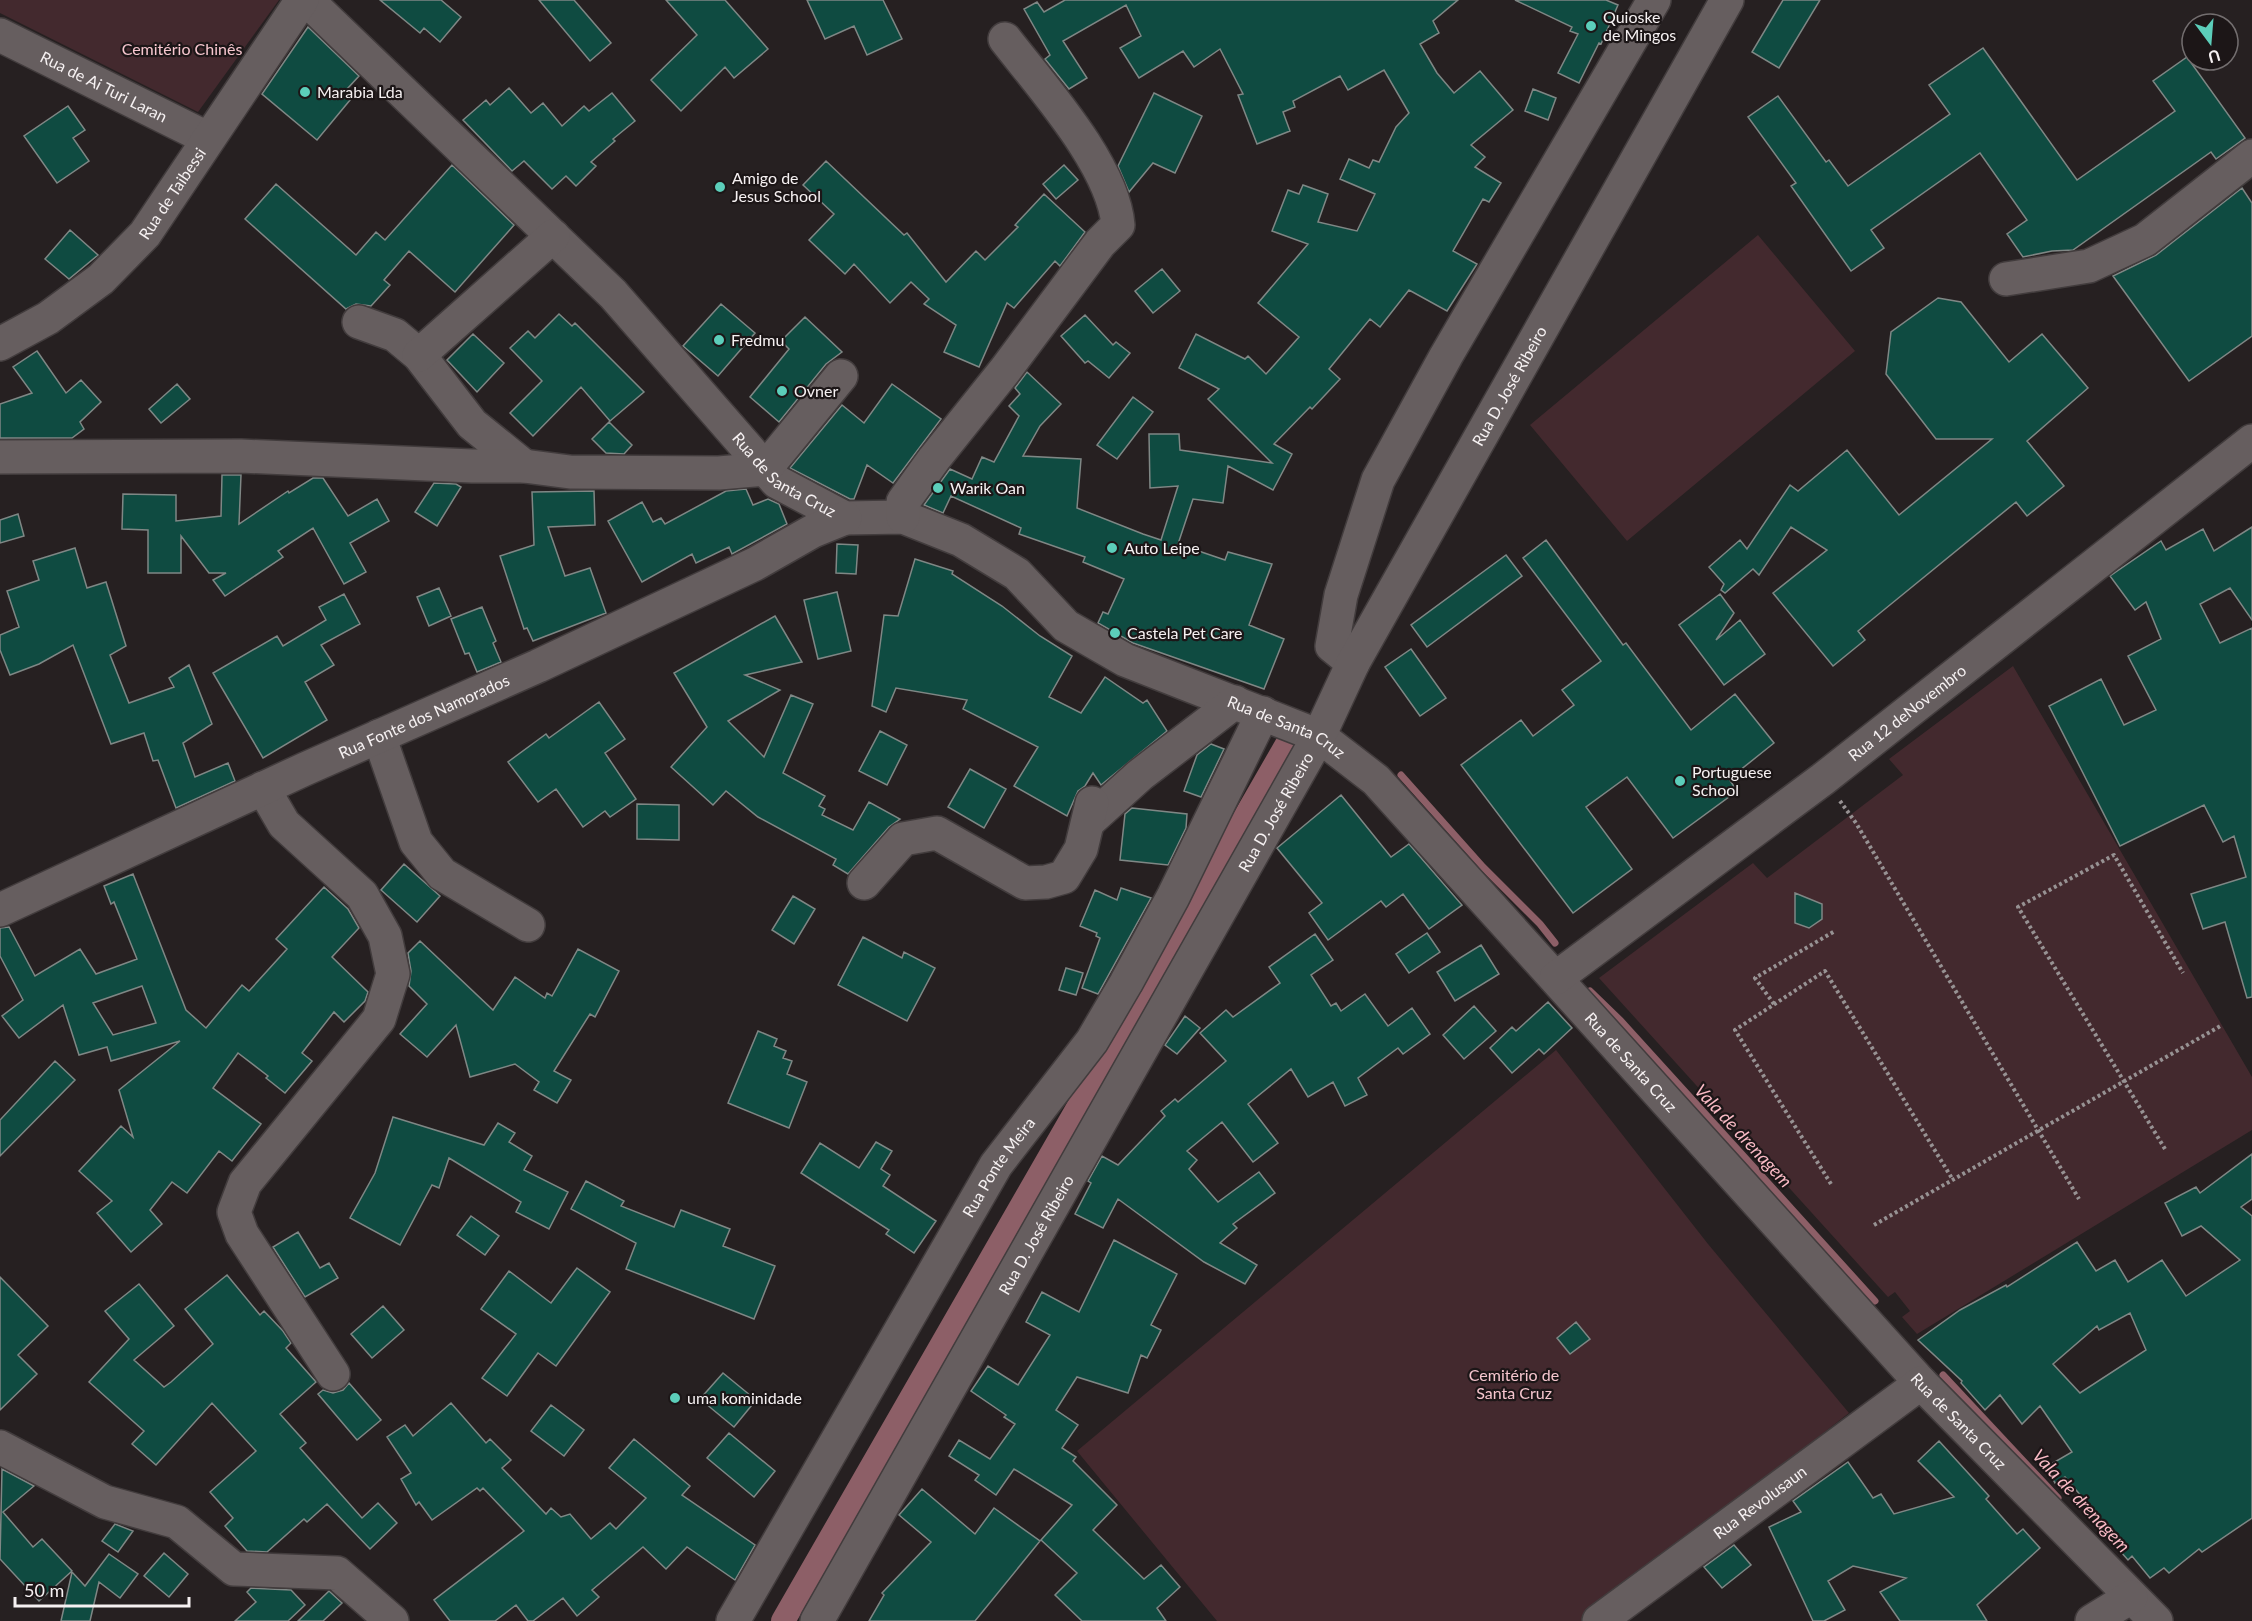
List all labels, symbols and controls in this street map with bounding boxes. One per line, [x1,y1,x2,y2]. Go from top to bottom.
place label: Quioske de Mingos [1603,7,1676,44]
north arrow [2180,12,2240,72]
marker: Quioske de Mingos [1584,19,1598,33]
park label: Cemitério Chinês [122,39,242,58]
text: U [2206,46,2223,68]
street label: Rua de Ai Turi Laran [38,47,171,126]
place label: Marabia Lda [317,82,403,101]
marker: Marabia Lda [298,85,312,99]
street label: Rua de Taibessi [134,144,209,243]
place label: Amigo de Jesus School [732,168,821,205]
marker: Amigo de Jesus School [713,180,727,194]
street label: Rua D. José Ribeiro [1467,322,1550,449]
place label: Fredmu [731,330,784,349]
marker: Fredmu [712,333,726,347]
place label: Ovner [794,381,838,400]
marker: Ovner [775,384,789,398]
street label: Rua de Santa Cruz [729,428,839,520]
place label: Warik Oan [950,478,1025,497]
marker: Warik Oan [931,481,945,495]
place label: Auto Leipe [1124,538,1200,557]
marker: Auto Leipe [1105,541,1119,555]
place label: Castela Pet Care [1127,623,1243,642]
marker: Castela Pet Care [1108,626,1122,640]
street label: Rua 12 deNovembro [1844,660,1969,765]
street label: Rua Fonte dos Namorados [335,670,512,762]
street label: Rua de Santa Cruz [1225,691,1349,762]
street label: Rua D. José Ribeiro [1234,749,1317,875]
place label: Portuguese School [1692,762,1772,799]
marker: Portuguese School [1673,774,1687,788]
street label: Rua de Santa Cruz [1581,1008,1681,1116]
water label: Vala de drenagem [1690,1079,1797,1191]
street label: Rua Ponte Meira [958,1113,1039,1220]
street label: Rua D. José Ribeiro [994,1171,1077,1298]
park label: Cemitério de Santa Cruz [1469,1365,1559,1402]
street label: Rua de Santa Cruz [1907,1369,2011,1473]
place label: uma kominidade [687,1388,802,1407]
marker: uma kominidade [668,1391,682,1405]
water label: Vala de drenagem [2028,1444,2135,1556]
street label: Rua Revolusaun [1709,1461,1810,1542]
scale bar [15,1570,189,1608]
text: 50 m [24,1579,64,1601]

